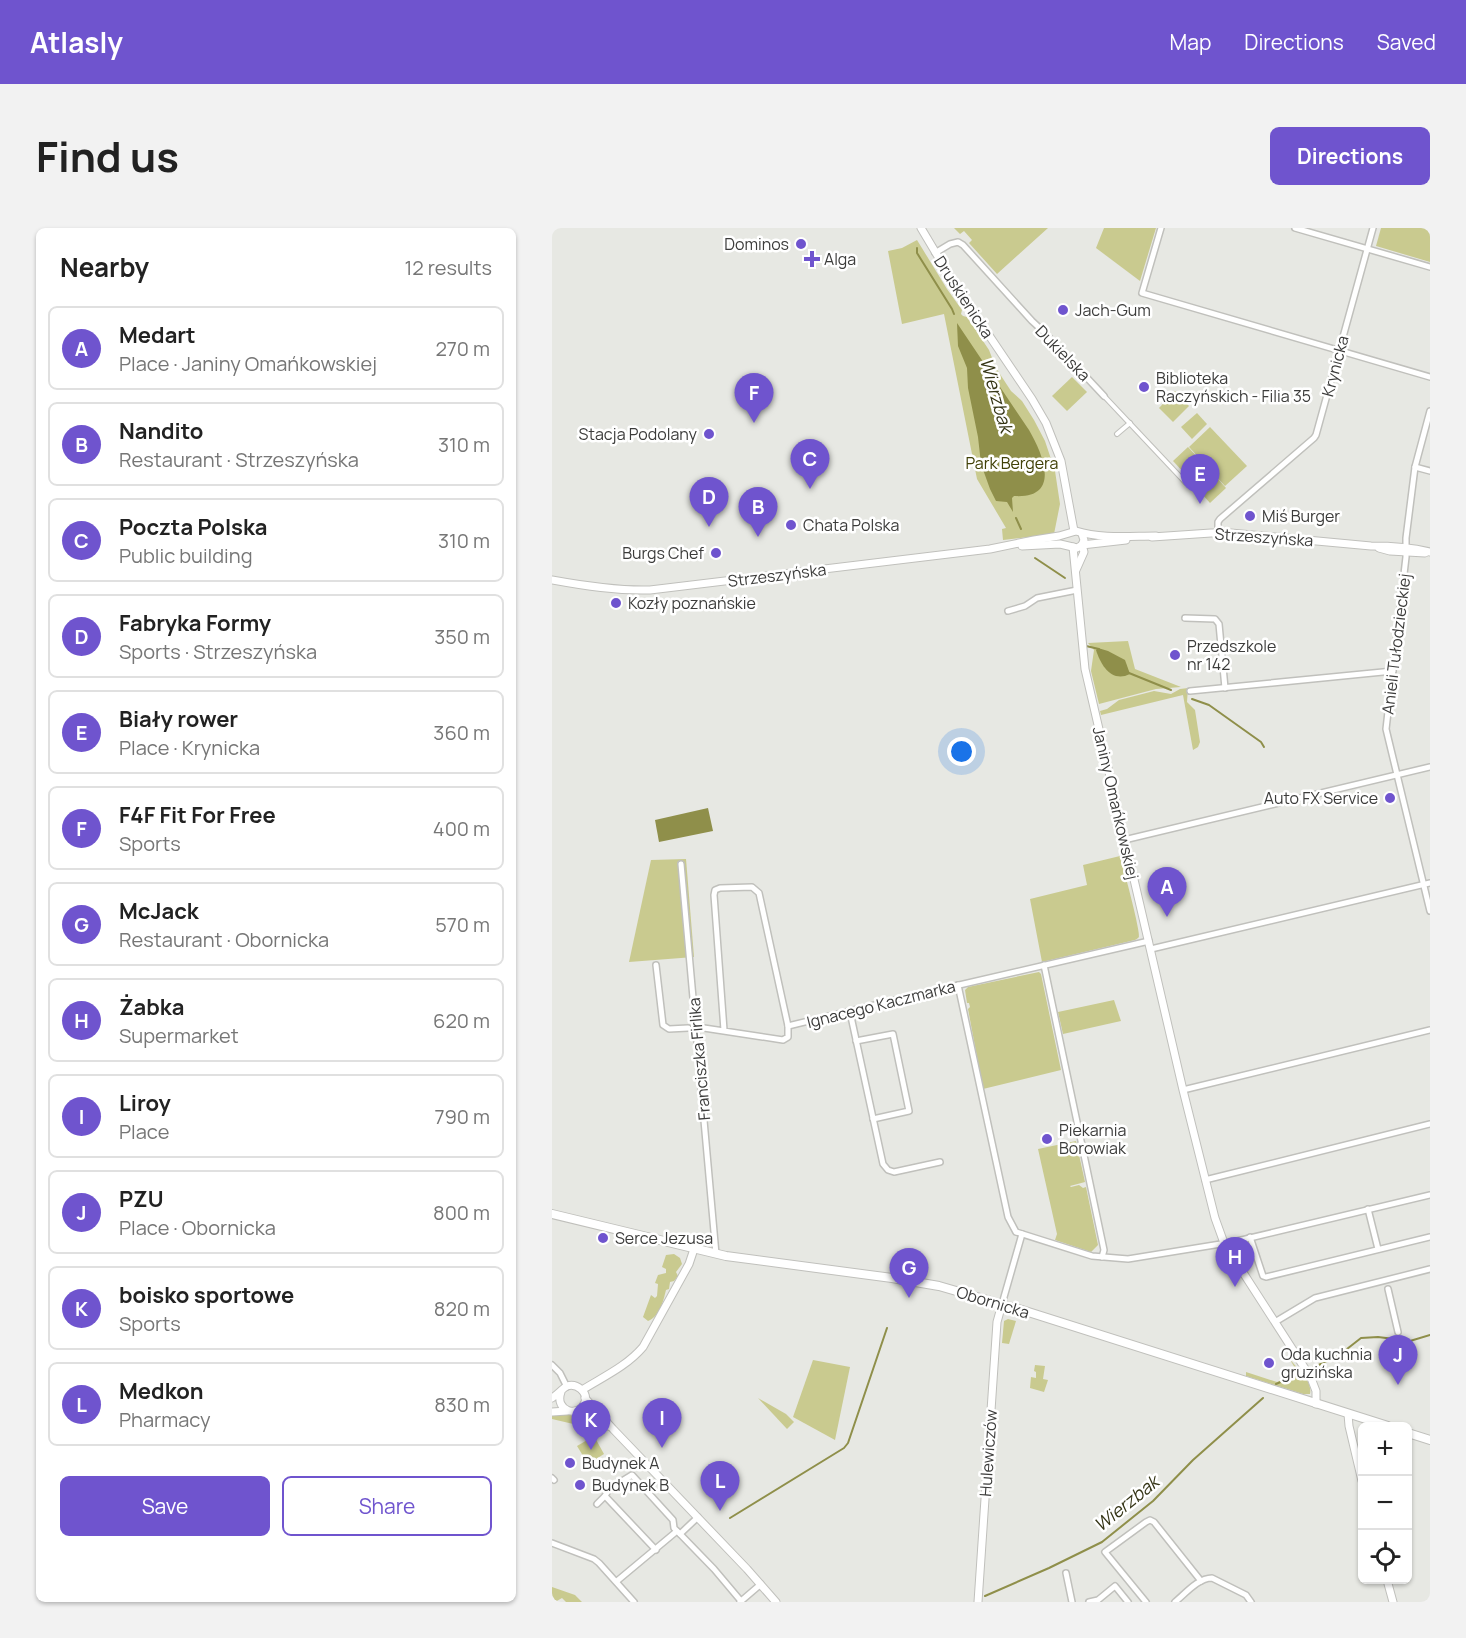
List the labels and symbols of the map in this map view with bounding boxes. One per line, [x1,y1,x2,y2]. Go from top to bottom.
place label: Dominos [724,233,789,255]
marker: Dominos [794,237,808,251]
place label: Alga [824,248,856,270]
marker: Alga [805,252,819,266]
street label: Druskienicka [929,252,999,342]
place label: Jach-Gum [1075,299,1151,321]
marker: Jach-Gum [1056,303,1070,317]
street label: Dukielska [1031,320,1095,386]
street label: Krynicka [1316,333,1354,399]
water label: Wierzbak [975,355,1020,438]
place label: Biblioteka Raczyńskich - Filia 35 [1156,367,1311,407]
pin: F [734,374,774,423]
marker: Biblioteka Raczyńskich - Filia 35 [1137,380,1151,394]
place label: Stacja Podolany [579,423,698,445]
marker: Stacja Podolany [702,427,716,441]
pin: C [790,440,830,489]
park label: Park Bergera [966,452,1058,474]
pin: E [1180,454,1220,504]
pin: D [690,478,728,527]
pin: B [738,488,778,537]
place label: Miś Burger [1262,505,1340,527]
marker: Miś Burger [1243,509,1257,523]
place label: Chata Polska [803,514,899,536]
marker: Chata Polska [784,518,798,532]
street label: Strzeszyńska [1214,523,1314,551]
place label: Burgs Chef [622,542,704,564]
marker: Burgs Chef [709,546,723,560]
street label: Strzeszyńska [727,558,827,592]
street label: Anieli Tułodzieckiej [1376,572,1416,716]
place label: Kozły poznańskie [628,592,756,614]
marker: Kozły poznańskie [609,596,623,610]
place label: Przedszkole nr 142 [1187,635,1276,675]
marker: Przedszkole nr 142 [1168,648,1182,662]
street label: Janiny Omańkowskiej [1088,724,1144,882]
your location [947,737,976,766]
place label: Auto FX Service [1264,787,1378,809]
marker: Auto FX Service [1383,791,1397,805]
pin: A [1148,868,1186,917]
street label: Ignacego Kaczmarka [804,975,958,1033]
street label: Franciszka Firlika [683,997,715,1121]
place label: Piekarnia Borowiak [1059,1119,1127,1159]
marker: Piekarnia Borowiak [1040,1132,1054,1146]
place label: Serce Jezusa [615,1227,713,1249]
marker: Serce Jezusa [596,1231,610,1245]
pin: H [1216,1238,1254,1287]
pin: G [890,1248,928,1298]
street label: Obornicka [954,1280,1032,1324]
pin: J [1378,1336,1418,1385]
place label: Oda kuchnia gruzińska [1281,1343,1372,1383]
marker: Oda kuchnia gruzińska [1262,1356,1276,1370]
pin: I [642,1398,682,1448]
pin: K [572,1400,610,1450]
street label: Hulewiczów [974,1409,1002,1497]
place label: Budynek A [582,1452,659,1474]
marker: Budynek A [563,1456,577,1470]
pin: L [700,1462,740,1511]
water label: Wierzbak [1089,1468,1166,1536]
place label: Budynek B [592,1474,669,1496]
marker: Budynek B [573,1478,587,1492]

